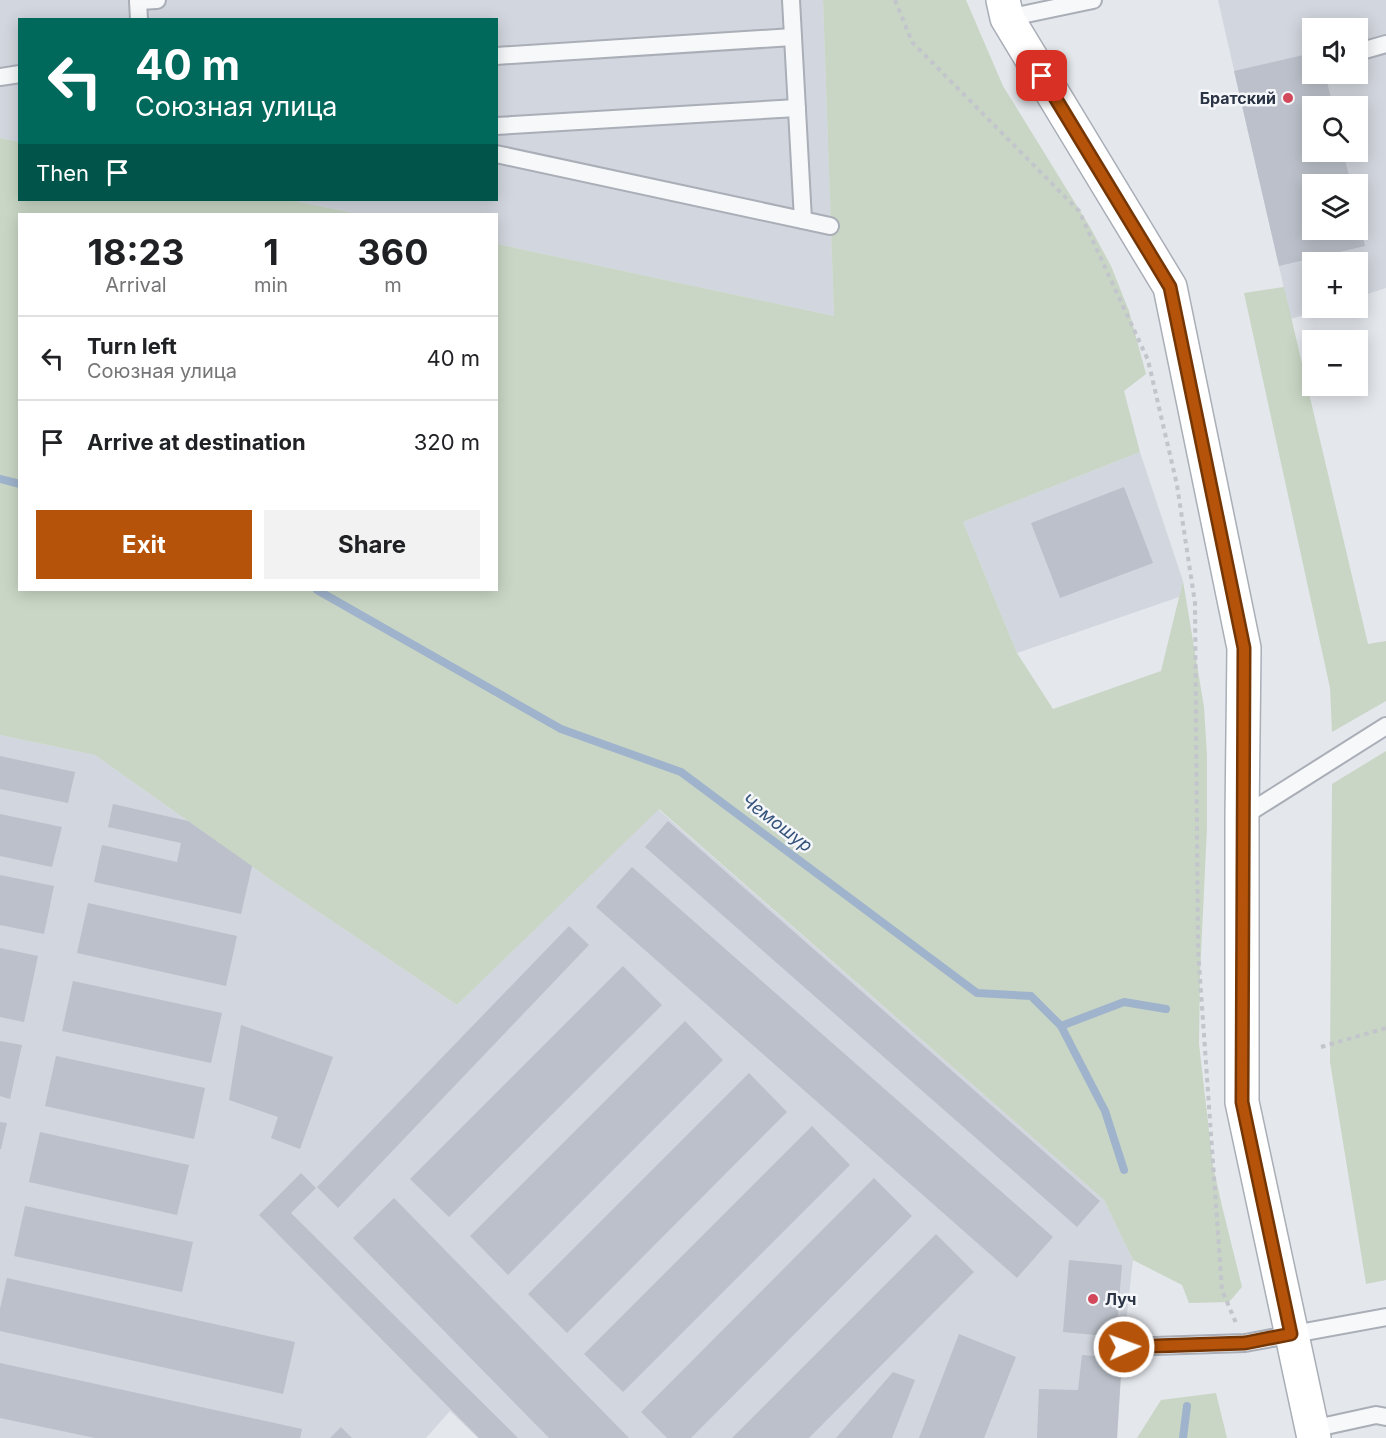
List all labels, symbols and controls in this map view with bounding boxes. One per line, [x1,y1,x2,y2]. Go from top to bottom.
map controls [1302,18,1368,396]
button: sound [1302,18,1368,84]
text: 40 m [135,39,240,90]
icon: left [36,42,114,120]
pin [1016,50,1067,101]
icon: arrive [1025,59,1058,92]
place label: Братский [1200,88,1276,108]
text: Союзная улица [135,90,337,123]
marker: Братский [1281,91,1295,105]
button: search [1302,96,1368,162]
icon: arrive [101,156,134,189]
text: Then [36,160,89,186]
button: layers [1302,174,1368,240]
text: 18:23 [88,230,184,274]
text: 1 [263,230,279,274]
text: 360 [358,230,428,274]
button: + [1302,252,1368,318]
text: Arrival [105,273,167,297]
text: min [254,273,288,297]
text: m [384,273,402,297]
button: − [1302,330,1368,396]
text: Turn left [87,333,177,359]
icon: left [36,342,69,375]
text: 40 m [426,345,480,371]
text: Союзная улица [87,359,237,383]
icon: arrive [36,426,69,459]
text: Arrive at destination [87,429,306,455]
text: 320 m [414,429,480,455]
button: Exit [36,510,252,579]
button: Share [264,510,480,579]
water label: Чемошур [738,789,817,856]
place label: Луч [1105,1289,1136,1309]
marker: Луч [1086,1292,1100,1306]
position arrow [1092,1315,1156,1379]

